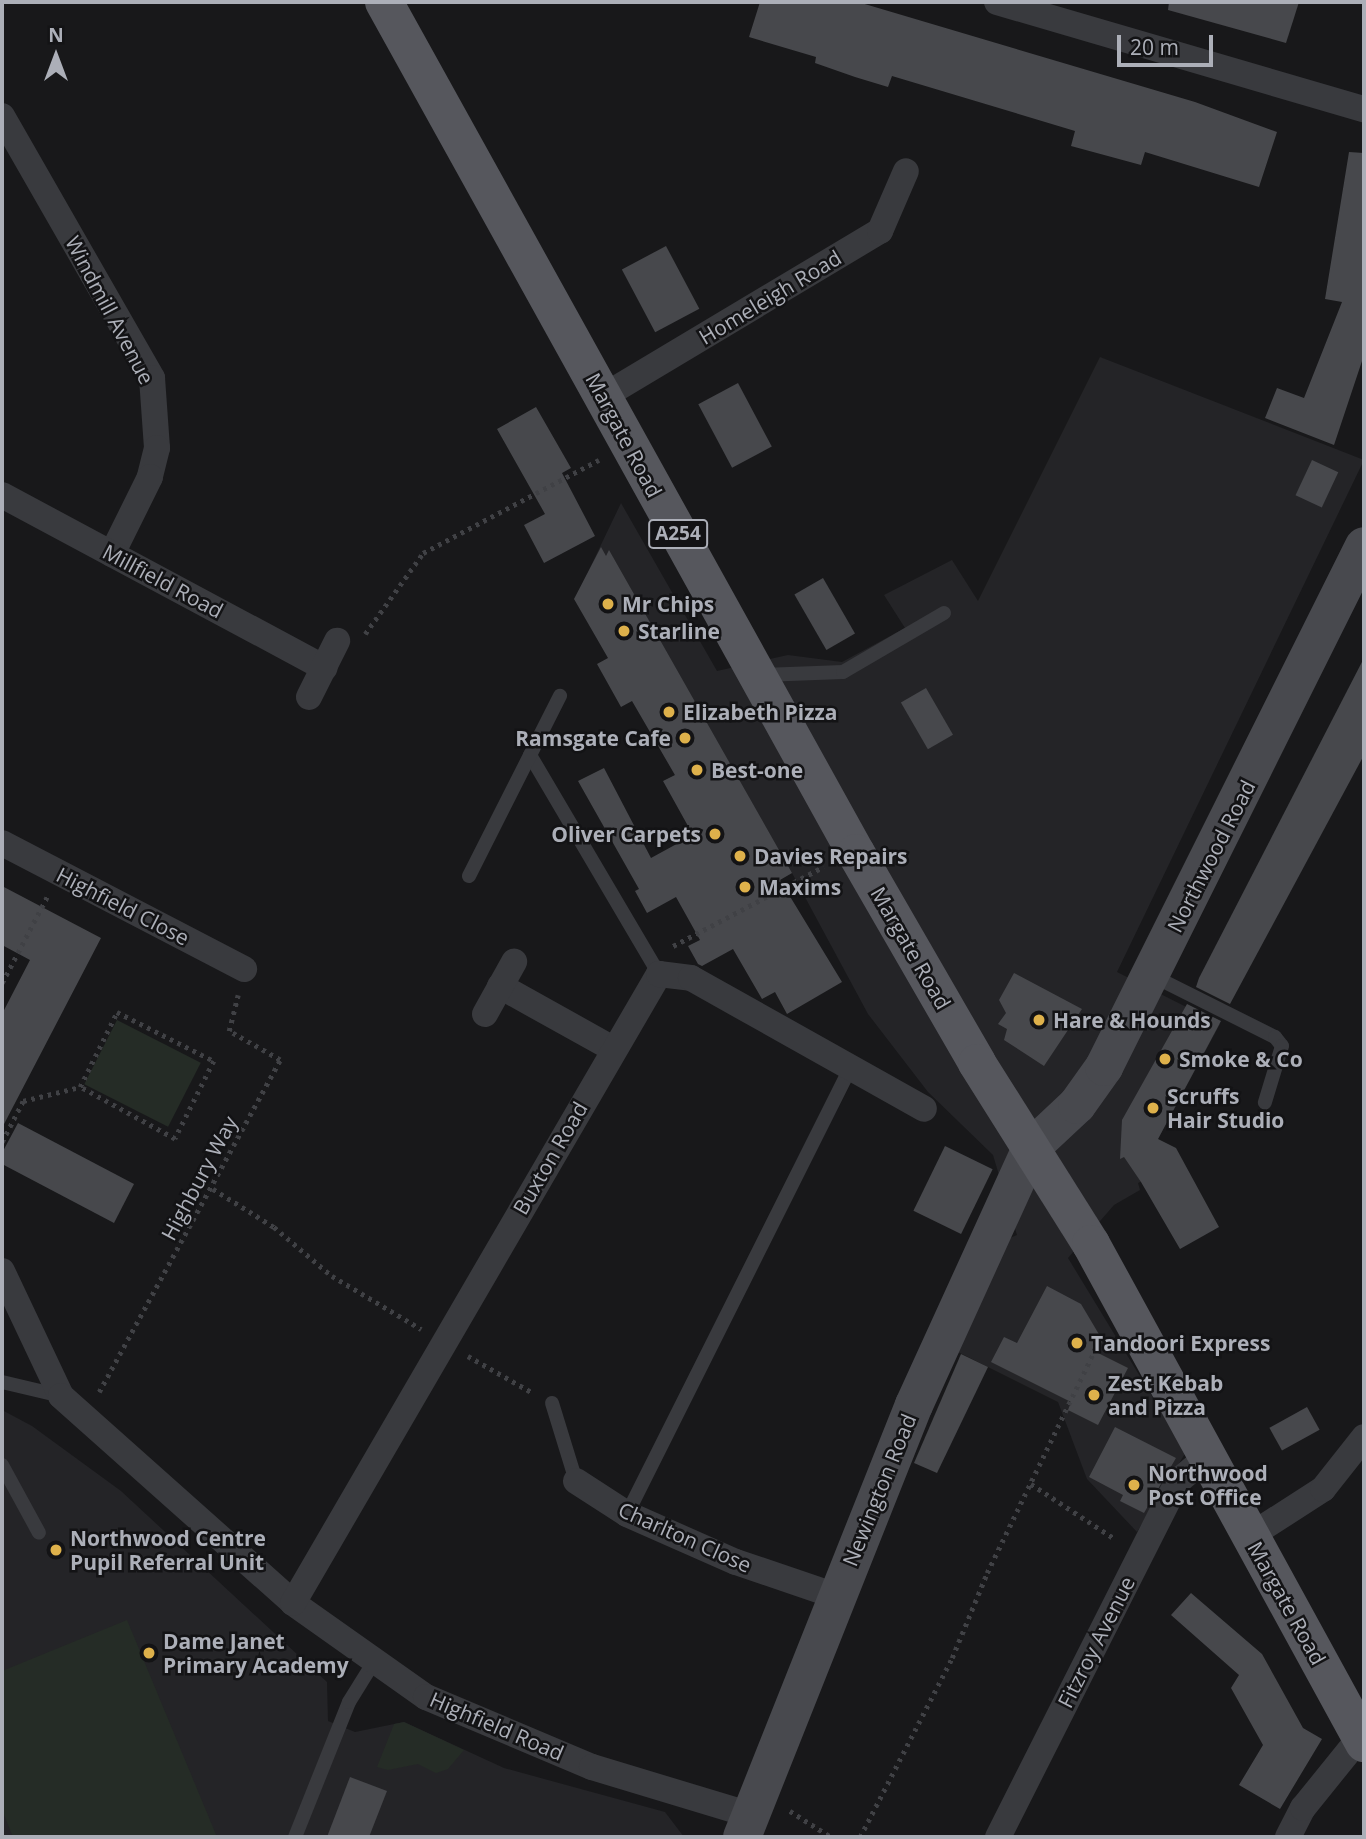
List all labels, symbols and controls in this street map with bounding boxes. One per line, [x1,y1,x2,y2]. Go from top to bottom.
north arrow [21,21,91,91]
scale bar [1121,21,1217,65]
text: N [48,22,64,48]
text: 20 m [1130,33,1179,61]
street label: Windmill Avenue [60,232,160,388]
street label: Homeleigh Road [694,245,846,349]
street label: Margate Road [581,369,667,501]
road number: A254 [646,519,710,550]
street label: Millfield Road [99,539,227,623]
place label: Mr Chips [622,591,714,617]
marker: Mr Chips [600,596,616,612]
place label: Starline [638,618,720,644]
marker: Starline [616,623,632,639]
place label: Elizabeth Pizza [683,699,837,725]
marker: Elizabeth Pizza [661,704,677,720]
place label: Ramsgate Cafe [515,725,671,751]
marker: Ramsgate Cafe [677,730,693,746]
place label: Best-one [711,757,803,783]
marker: Best-one [689,762,705,778]
street label: Northwood Road [1162,776,1260,936]
place label: Oliver Carpets [551,821,701,847]
marker: Oliver Carpets [707,826,723,842]
place label: Davies Repairs [754,843,908,869]
marker: Davies Repairs [732,848,748,864]
street label: Highfield Close [52,862,194,950]
place label: Maxims [759,874,841,900]
marker: Maxims [737,879,753,895]
street label: Margate Road [866,882,956,1014]
place label: Hare & Hounds [1053,1007,1211,1033]
marker: Hare & Hounds [1031,1012,1047,1028]
place label: Smoke & Co [1179,1046,1303,1072]
marker: Smoke & Co [1157,1051,1173,1067]
place label: Scruffs Hair Studio [1167,1083,1284,1133]
street label: Buxton Road [508,1097,592,1219]
marker: Scruffs Hair Studio [1145,1100,1161,1116]
street label: Highbury Way [156,1112,242,1244]
place label: Tandoori Express [1091,1330,1270,1356]
marker: Tandoori Express [1069,1335,1085,1351]
place label: Zest Kebab and Pizza [1108,1370,1223,1420]
marker: Zest Kebab and Pizza [1086,1387,1102,1403]
street label: Newington Road [837,1410,921,1570]
place label: Northwood Post Office [1148,1460,1268,1510]
marker: Northwood Post Office [1126,1477,1142,1493]
street label: Charlton Close [615,1496,755,1578]
place label: Northwood Centre Pupil Referral Unit [70,1525,266,1575]
street label: Margate Road [1243,1537,1331,1669]
marker: Northwood Centre Pupil Referral Unit [48,1542,64,1558]
street label: Fitzroy Avenue [1052,1572,1140,1712]
place label: Dame Janet Primary Academy [163,1628,349,1678]
marker: Dame Janet Primary Academy [141,1645,157,1661]
street label: Highfield Road [426,1686,568,1766]

